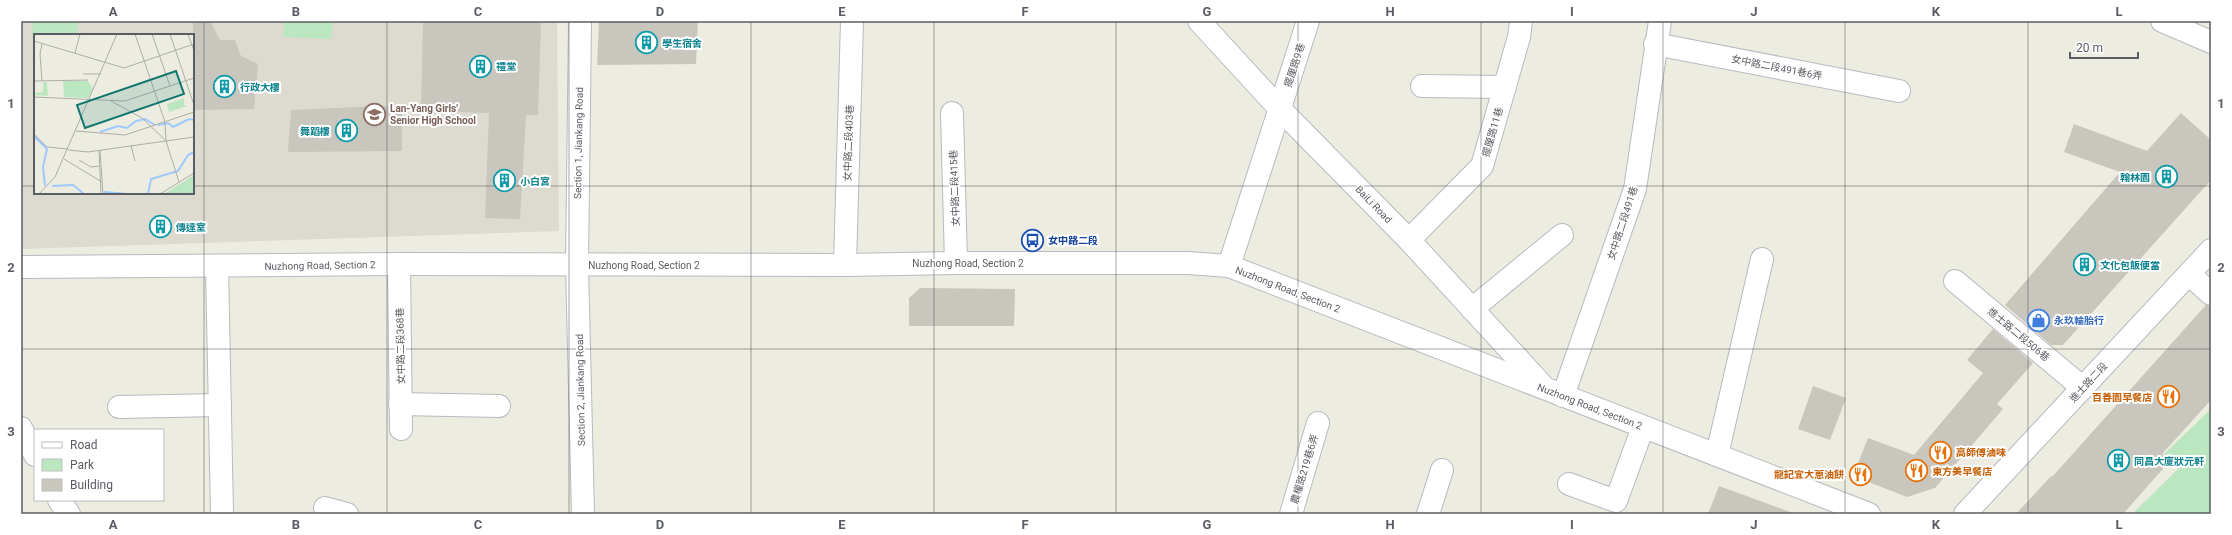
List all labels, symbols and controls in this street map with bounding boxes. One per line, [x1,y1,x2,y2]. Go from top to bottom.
text: A [109,4,118,19]
text: B [292,4,300,19]
text: C [474,4,483,19]
text: D [656,4,664,19]
text: E [838,4,846,19]
text: F [1021,4,1029,19]
text: G [1203,4,1212,19]
text: H [1385,4,1395,19]
text: I [1570,4,1574,19]
text: J [1750,4,1758,19]
text: K [1932,4,1941,19]
text: L [2115,4,2123,19]
building icon: 學生宿舍 [634,30,660,56]
inset map [34,34,194,194]
scale bar [2070,34,2138,60]
place label: 學生宿舍 [662,38,702,49]
text: 20 m [2076,41,2103,55]
street label: 擺厘路9巷 [1282,42,1307,89]
building icon: 禮堂 [468,53,494,79]
street label: 女中路二段491巷6弄 [1730,53,1823,82]
place label: 禮堂 [496,61,516,72]
building icon: 行政大樓 [211,74,237,100]
place label: 行政大樓 [240,82,280,93]
street label: Section 1, Jiankang Road [572,87,585,199]
text: 1 [7,96,15,111]
text: 1 [2217,96,2225,111]
school or university icon: Lan-Yang Girls' Senior High School [362,101,388,127]
place label: Lan-Yang Girls' Senior High School [390,103,476,126]
street label: 女中路二段403巷 [842,104,855,182]
street label: 擺厘路11巷 [1480,106,1505,158]
building icon: 舞蹈樓 [333,118,359,144]
place label: 舞蹈樓 [300,126,330,137]
street label: 女中路二段415巷 [948,149,961,227]
building icon: 翰林園 [2153,164,2179,190]
building icon: 小白宮 [491,168,517,194]
place label: 翰林園 [2120,172,2150,183]
place label: 小白宮 [520,176,550,187]
street label: BaiLi Road [1353,183,1394,225]
street label: 女中路二段491巷 [1605,185,1640,261]
building icon: 傳達室 [148,214,174,240]
place label: 傳達室 [175,222,206,233]
bus stop icon: 女中路二段 [1019,227,1045,253]
place label: 女中路二段 [1048,235,1098,246]
building icon: 文化包飯便當 [2072,252,2098,278]
street label: Nuzhong Road, Section 2 [912,258,1024,269]
street label: Nuzhong Road, Section 2 [264,259,376,272]
text: 2 [7,260,15,275]
street label: Nuzhong Road, Section 2 [588,260,700,271]
place label: 文化包飯便當 [2100,260,2160,271]
text: 2 [2217,260,2225,275]
street label: Nuzhong Road, Section 2 [1234,264,1342,315]
street label: 進士路二段506巷 [1986,305,2052,363]
street label: 女中路二段368巷 [394,307,407,385]
shop icon: 永玖輪胎行 [2025,307,2051,333]
place label: 永玖輪胎行 [2054,315,2104,326]
street label: Section 2, Jiankang Road [574,334,587,446]
street label: 進士路二段 [2067,360,2109,404]
street label: Nuzhong Road, Section 2 [1536,381,1644,432]
restaurant icon: 百善園早餐店 [2155,384,2181,410]
place label: 百善園早餐店 [2092,392,2152,403]
text: 3 [7,424,15,439]
text: 3 [2217,424,2225,439]
legend [34,429,164,501]
street label: 農權路219巷6弄 [1289,433,1320,505]
text: Road [70,438,98,452]
restaurant icon: 高師傅滷味 [1928,439,1954,465]
place label: 高師傅滷味 [1956,447,2006,458]
building icon: 同昌大廈狀元軒 [2105,448,2131,474]
place label: 同昌大廈狀元軒 [2134,456,2204,467]
text: Park [70,458,95,472]
restaurant icon: 東方美早餐店 [1903,458,1929,484]
restaurant icon: 龍記宜大蔥油餅 [1847,461,1873,487]
place label: 東方美早餐店 [1932,466,1992,477]
place label: 龍記宜大蔥油餅 [1774,469,1844,480]
text: Building [70,478,113,492]
text: A [109,517,118,532]
text: B [292,517,300,532]
text: C [474,517,483,532]
text: D [656,517,664,532]
text: E [838,517,846,532]
text: F [1021,517,1029,532]
text: G [1203,517,1212,532]
text: H [1385,517,1395,532]
text: I [1570,517,1574,532]
text: J [1750,517,1758,532]
text: K [1932,517,1941,532]
text: L [2115,517,2123,532]

